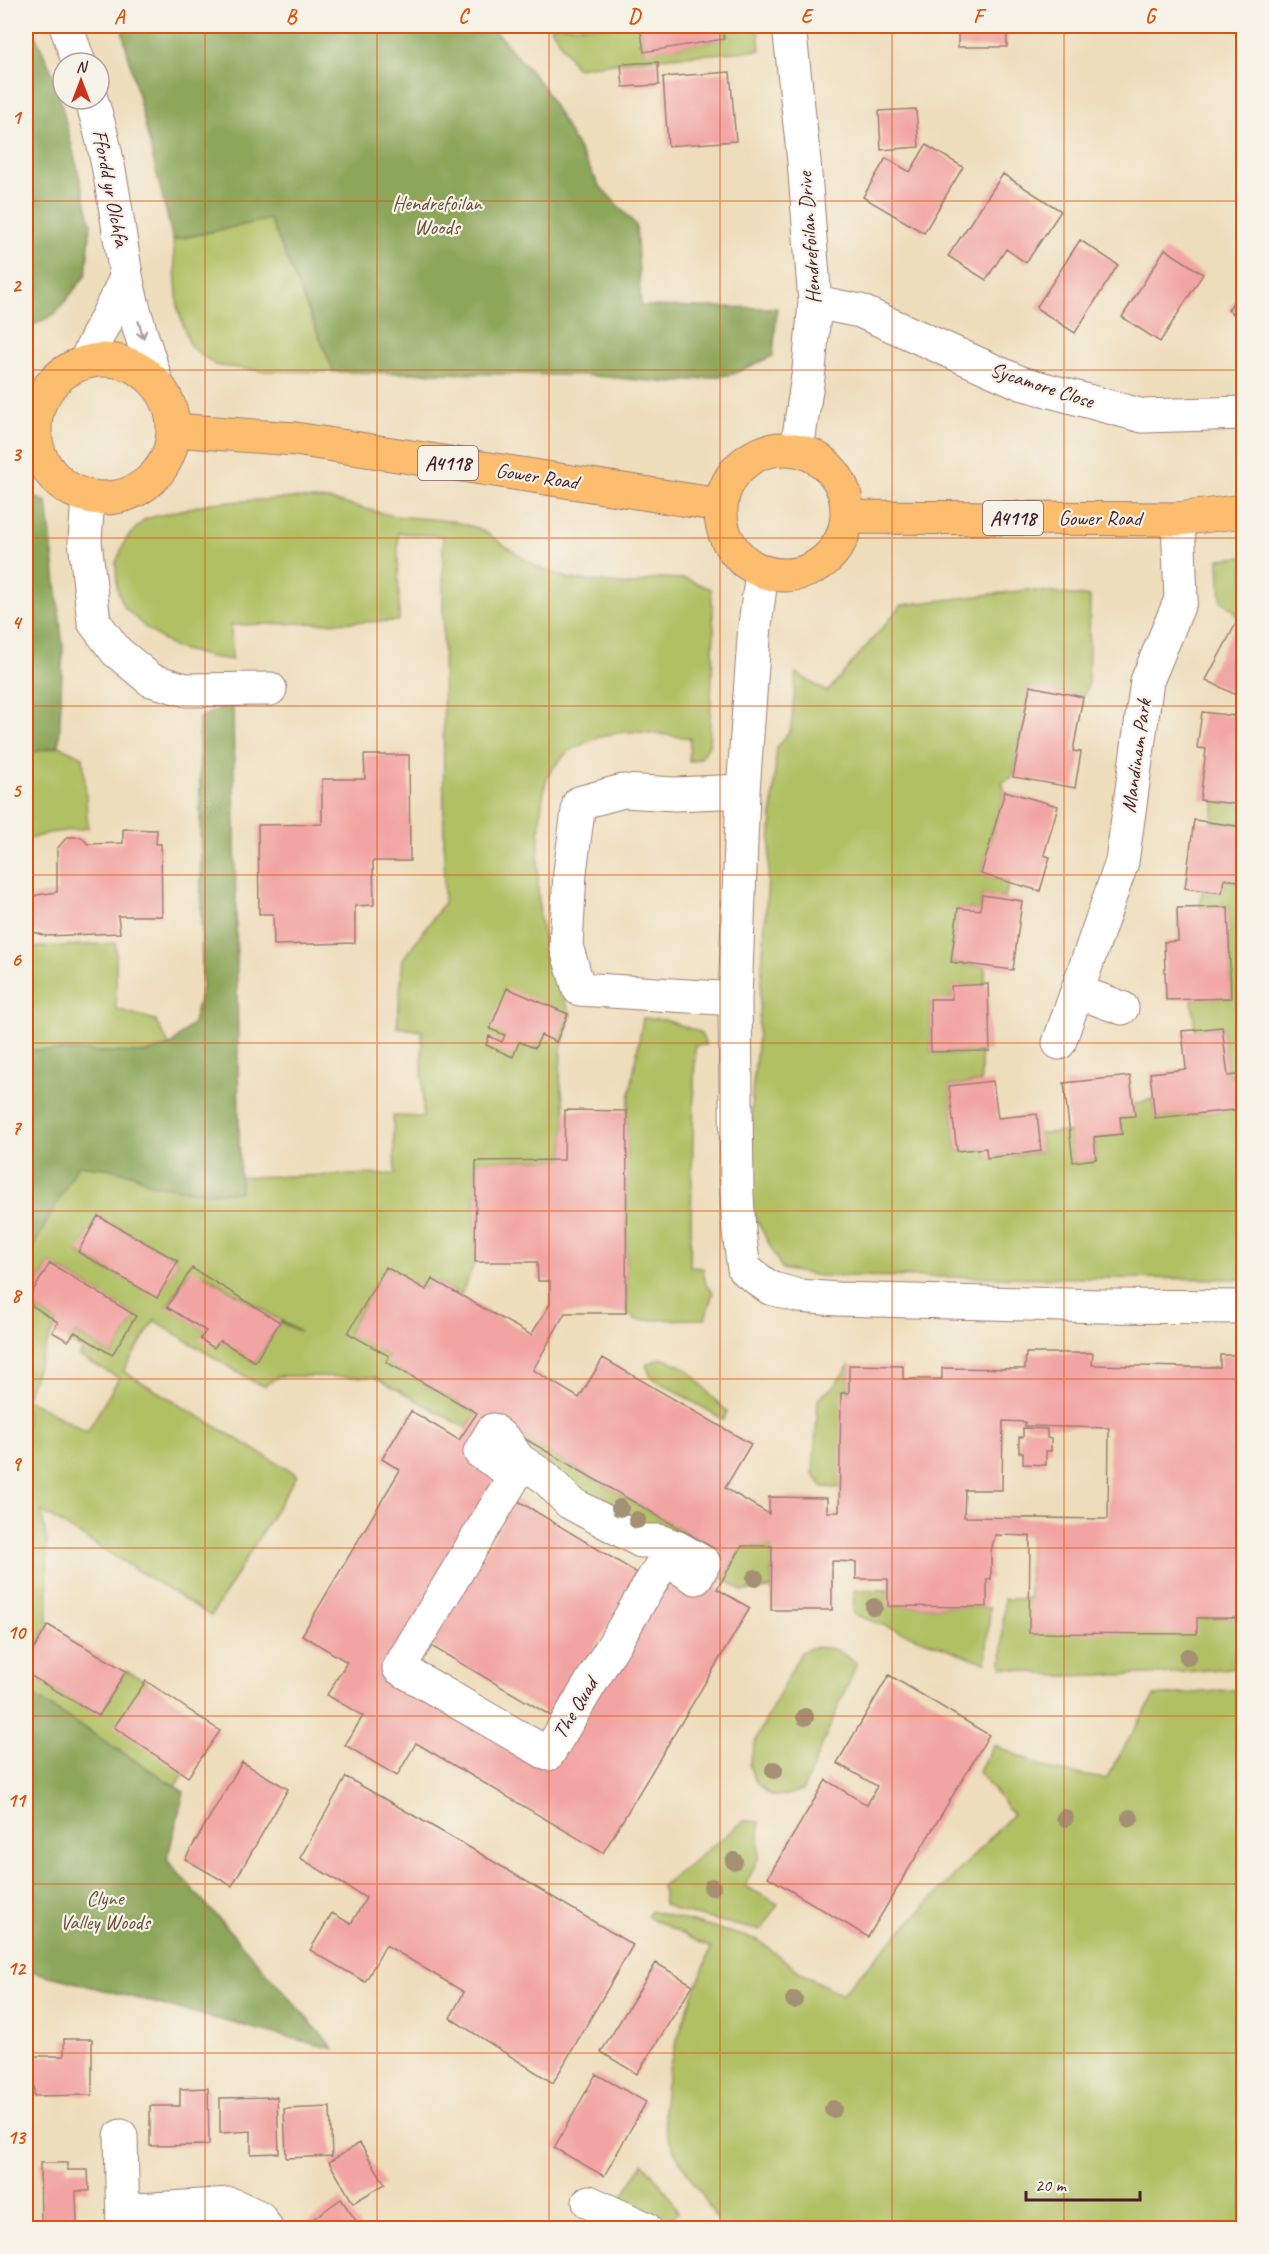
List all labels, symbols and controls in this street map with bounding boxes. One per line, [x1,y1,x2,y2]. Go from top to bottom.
text: A [114,4,126,29]
text: B [286,4,298,29]
text: C [458,4,470,29]
text: D [628,4,642,29]
text: E [801,4,815,29]
text: F [973,4,987,29]
text: G [1145,4,1158,29]
north arrow [51,51,111,111]
text: N [76,57,89,77]
text: 1 [12,105,23,130]
street label: Ffordd yr Olchfa [87,127,135,250]
street label: Hendrefoilan Drive [791,169,827,305]
park label: Hendrefoilan Woods [392,190,483,240]
text: 2 [12,273,23,298]
one-way arrow [136,320,147,339]
street label: Sycamore Close [987,356,1098,414]
text: 3 [12,442,23,467]
road number: A4118 [418,446,478,480]
street label: Gower Road [494,457,583,496]
road number: A4118 [983,501,1043,535]
street label: Gower Road [1058,505,1144,531]
text: 4 [12,610,24,635]
street label: Mandinam Park [1115,696,1157,814]
text: 5 [12,778,23,803]
text: 6 [11,947,22,972]
text: 7 [12,1115,23,1140]
text: 8 [12,1283,24,1308]
text: 9 [12,1451,23,1476]
text: 10 [7,1620,27,1645]
street label: The Quad [547,1670,605,1743]
text: 11 [7,1788,27,1813]
park label: Clyne Valley Woods [60,1885,152,1935]
text: 12 [7,1956,27,1981]
text: 13 [7,2125,27,2150]
scale bar [1026,2164,1140,2202]
text: 20 m [1035,2174,1068,2196]

